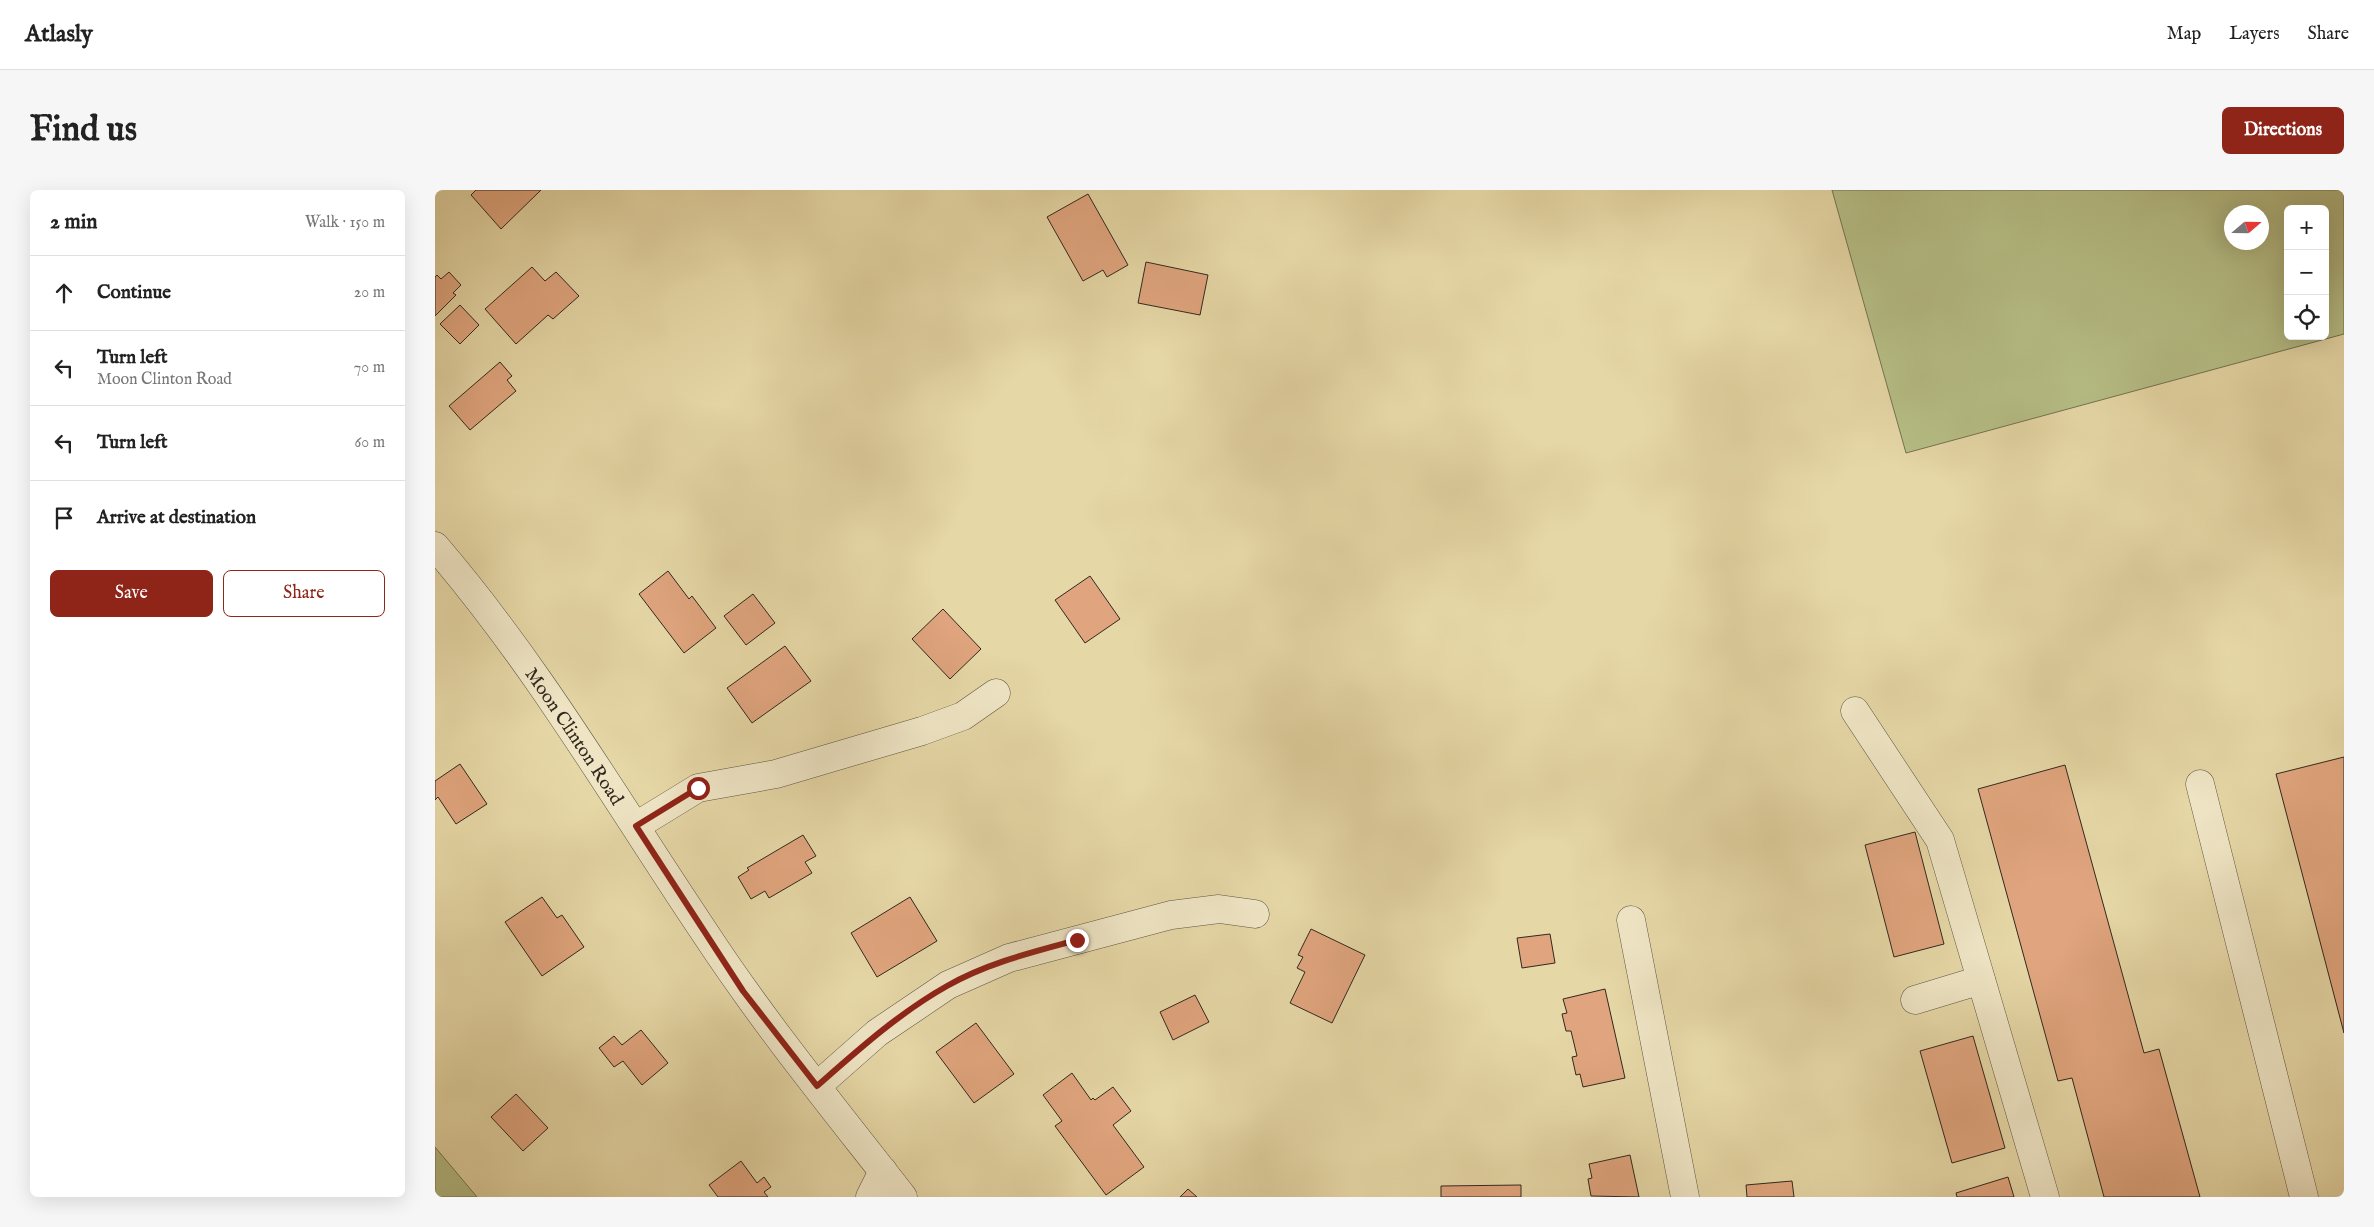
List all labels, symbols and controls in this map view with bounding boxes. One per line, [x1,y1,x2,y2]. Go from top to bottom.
text: Atlasly [25,19,93,50]
text: Map [2167,23,2201,46]
text: Layers [2229,23,2280,46]
text: Share [2308,23,2349,46]
button: Directions [2222,107,2344,154]
text: Find us [30,108,137,153]
north arrow [2224,205,2269,250]
map controls [2284,205,2329,340]
button: + [2284,205,2329,250]
text: 2 min [50,209,97,236]
text: Walk · 150 m [305,213,385,233]
button: − [2284,250,2329,295]
icon: ahead [50,279,78,307]
text: Continue [97,281,171,305]
text: 20 m [354,283,385,303]
button: locate [2284,295,2329,340]
text: Turn left [97,346,168,370]
icon: left [50,354,78,382]
text: 70 m [354,358,385,378]
text: Moon Clinton Road [97,370,232,390]
icon: left [50,429,78,457]
text: Turn left [97,431,168,455]
text: 60 m [355,433,385,453]
icon: arrive [50,504,78,532]
text: Arrive at destination [97,506,256,530]
button: Save [50,570,213,617]
button: Share [223,570,385,617]
street label: Moon Clinton Road [519,663,628,811]
route start [687,777,710,800]
route end [1066,929,1089,952]

